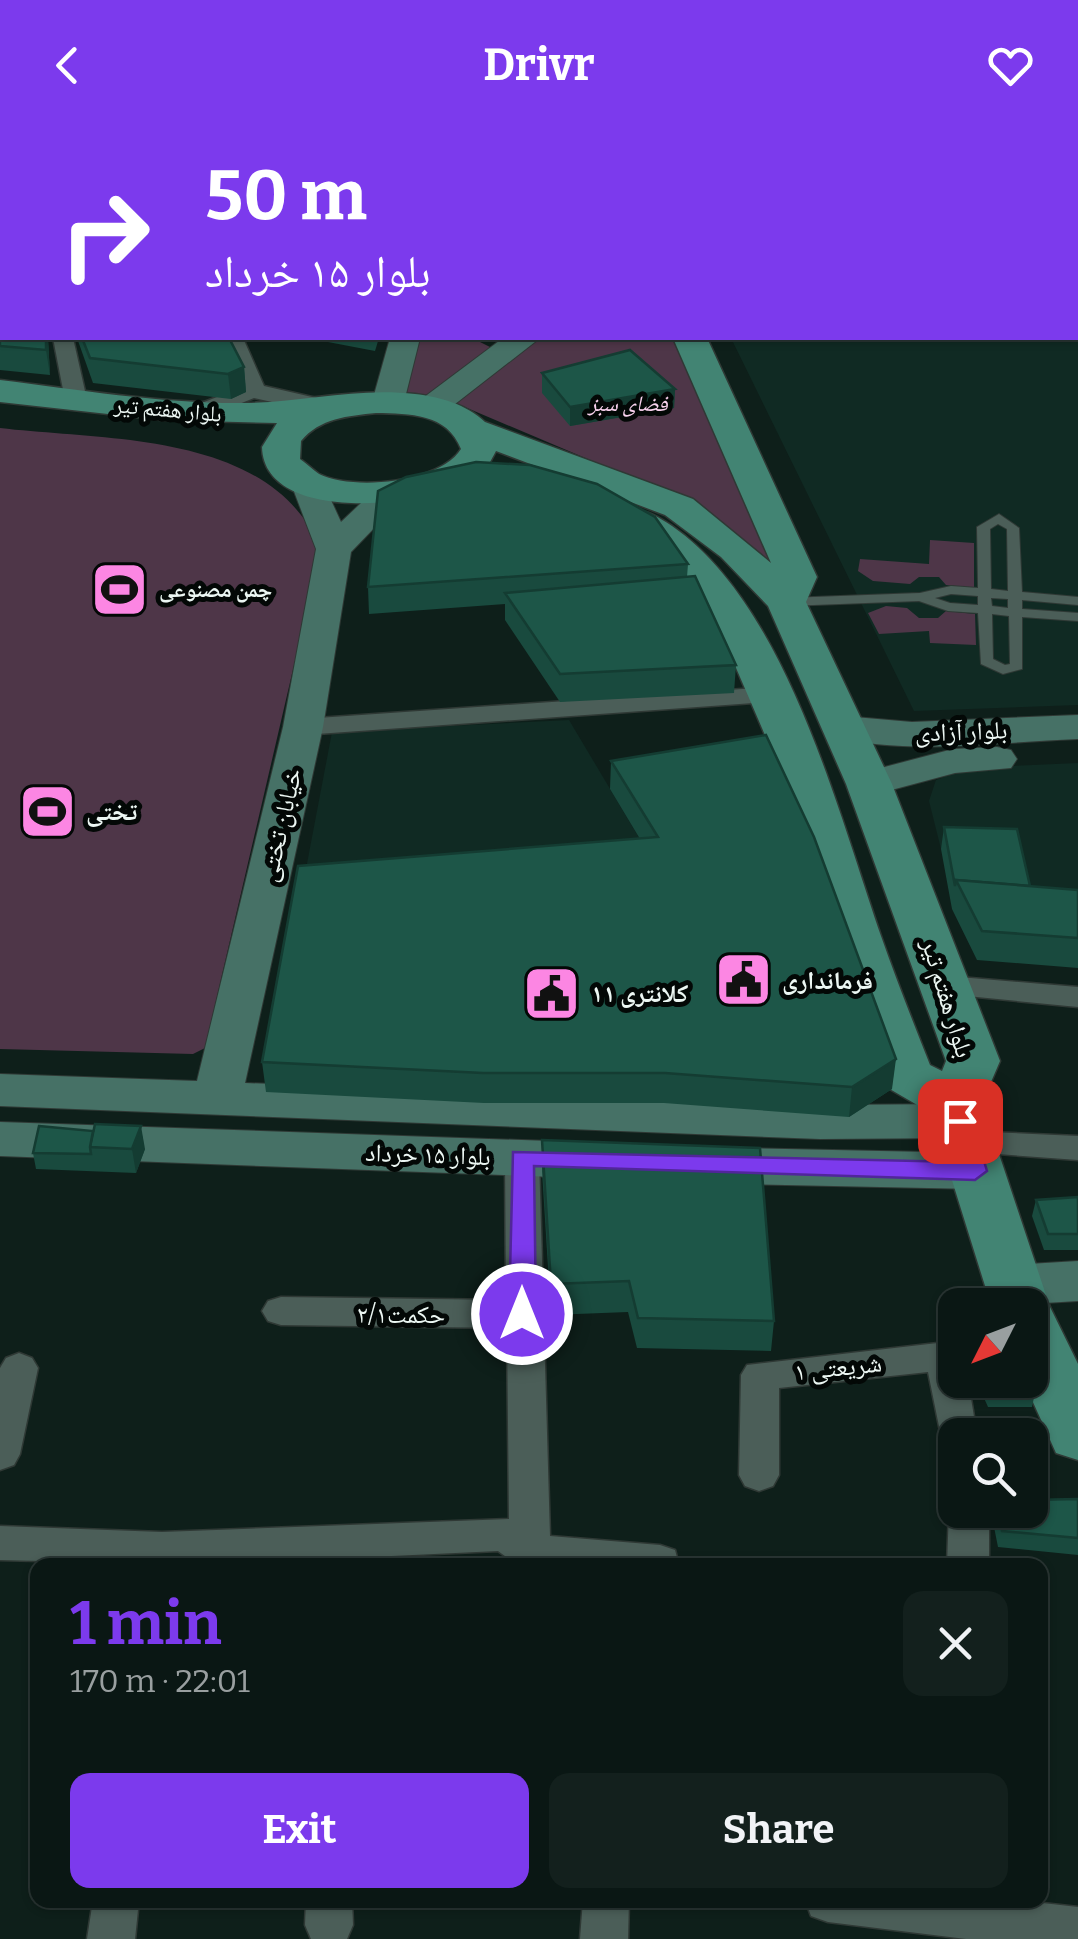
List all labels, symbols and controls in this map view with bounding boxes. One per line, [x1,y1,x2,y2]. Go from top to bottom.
icon: back [40,38,95,93]
text: Drivr [483,38,595,92]
icon: heart [983,38,1038,93]
text: 50 m [205,154,367,238]
icon: right [40,170,170,300]
text: بلوار ۱۵ خرداد [205,245,431,299]
park label: فضای سبز [586,390,669,417]
street label: بلوار هفتم تیر [112,391,223,429]
sports icon: چمن مصنوعی [90,559,150,619]
place label: چمن مصنوعی [159,576,272,603]
street label: بلوار آزادی [914,715,1008,749]
street label: خیابان تختی [253,765,309,885]
sports icon: تختی [17,781,77,841]
place label: تختی [86,797,138,827]
street label: بلوار هفتم تیر [914,934,979,1062]
public building icon: فرمانداری [713,950,773,1010]
public building icon: کلانتری ۱۱ [522,963,582,1023]
place label: فرمانداری [782,966,873,996]
place label: کلانتری ۱۱ [591,979,688,1009]
pin [918,1079,1003,1164]
icon: arrive [933,1094,988,1149]
street label: بلوار ۱۵ خرداد [365,1138,491,1172]
position arrow [470,1262,574,1366]
north arrow [938,1288,1048,1398]
map controls [938,1288,1048,1528]
street label: حکمت۲/۱ [357,1300,445,1330]
street label: شریعتی ۱ [793,1348,883,1388]
button: search [938,1418,1048,1528]
text: 1 min [70,1588,222,1660]
button: close [903,1591,1008,1696]
text: 170 m · 22:01 [70,1662,250,1700]
button: Exit [70,1773,529,1888]
button: Share [549,1773,1008,1888]

